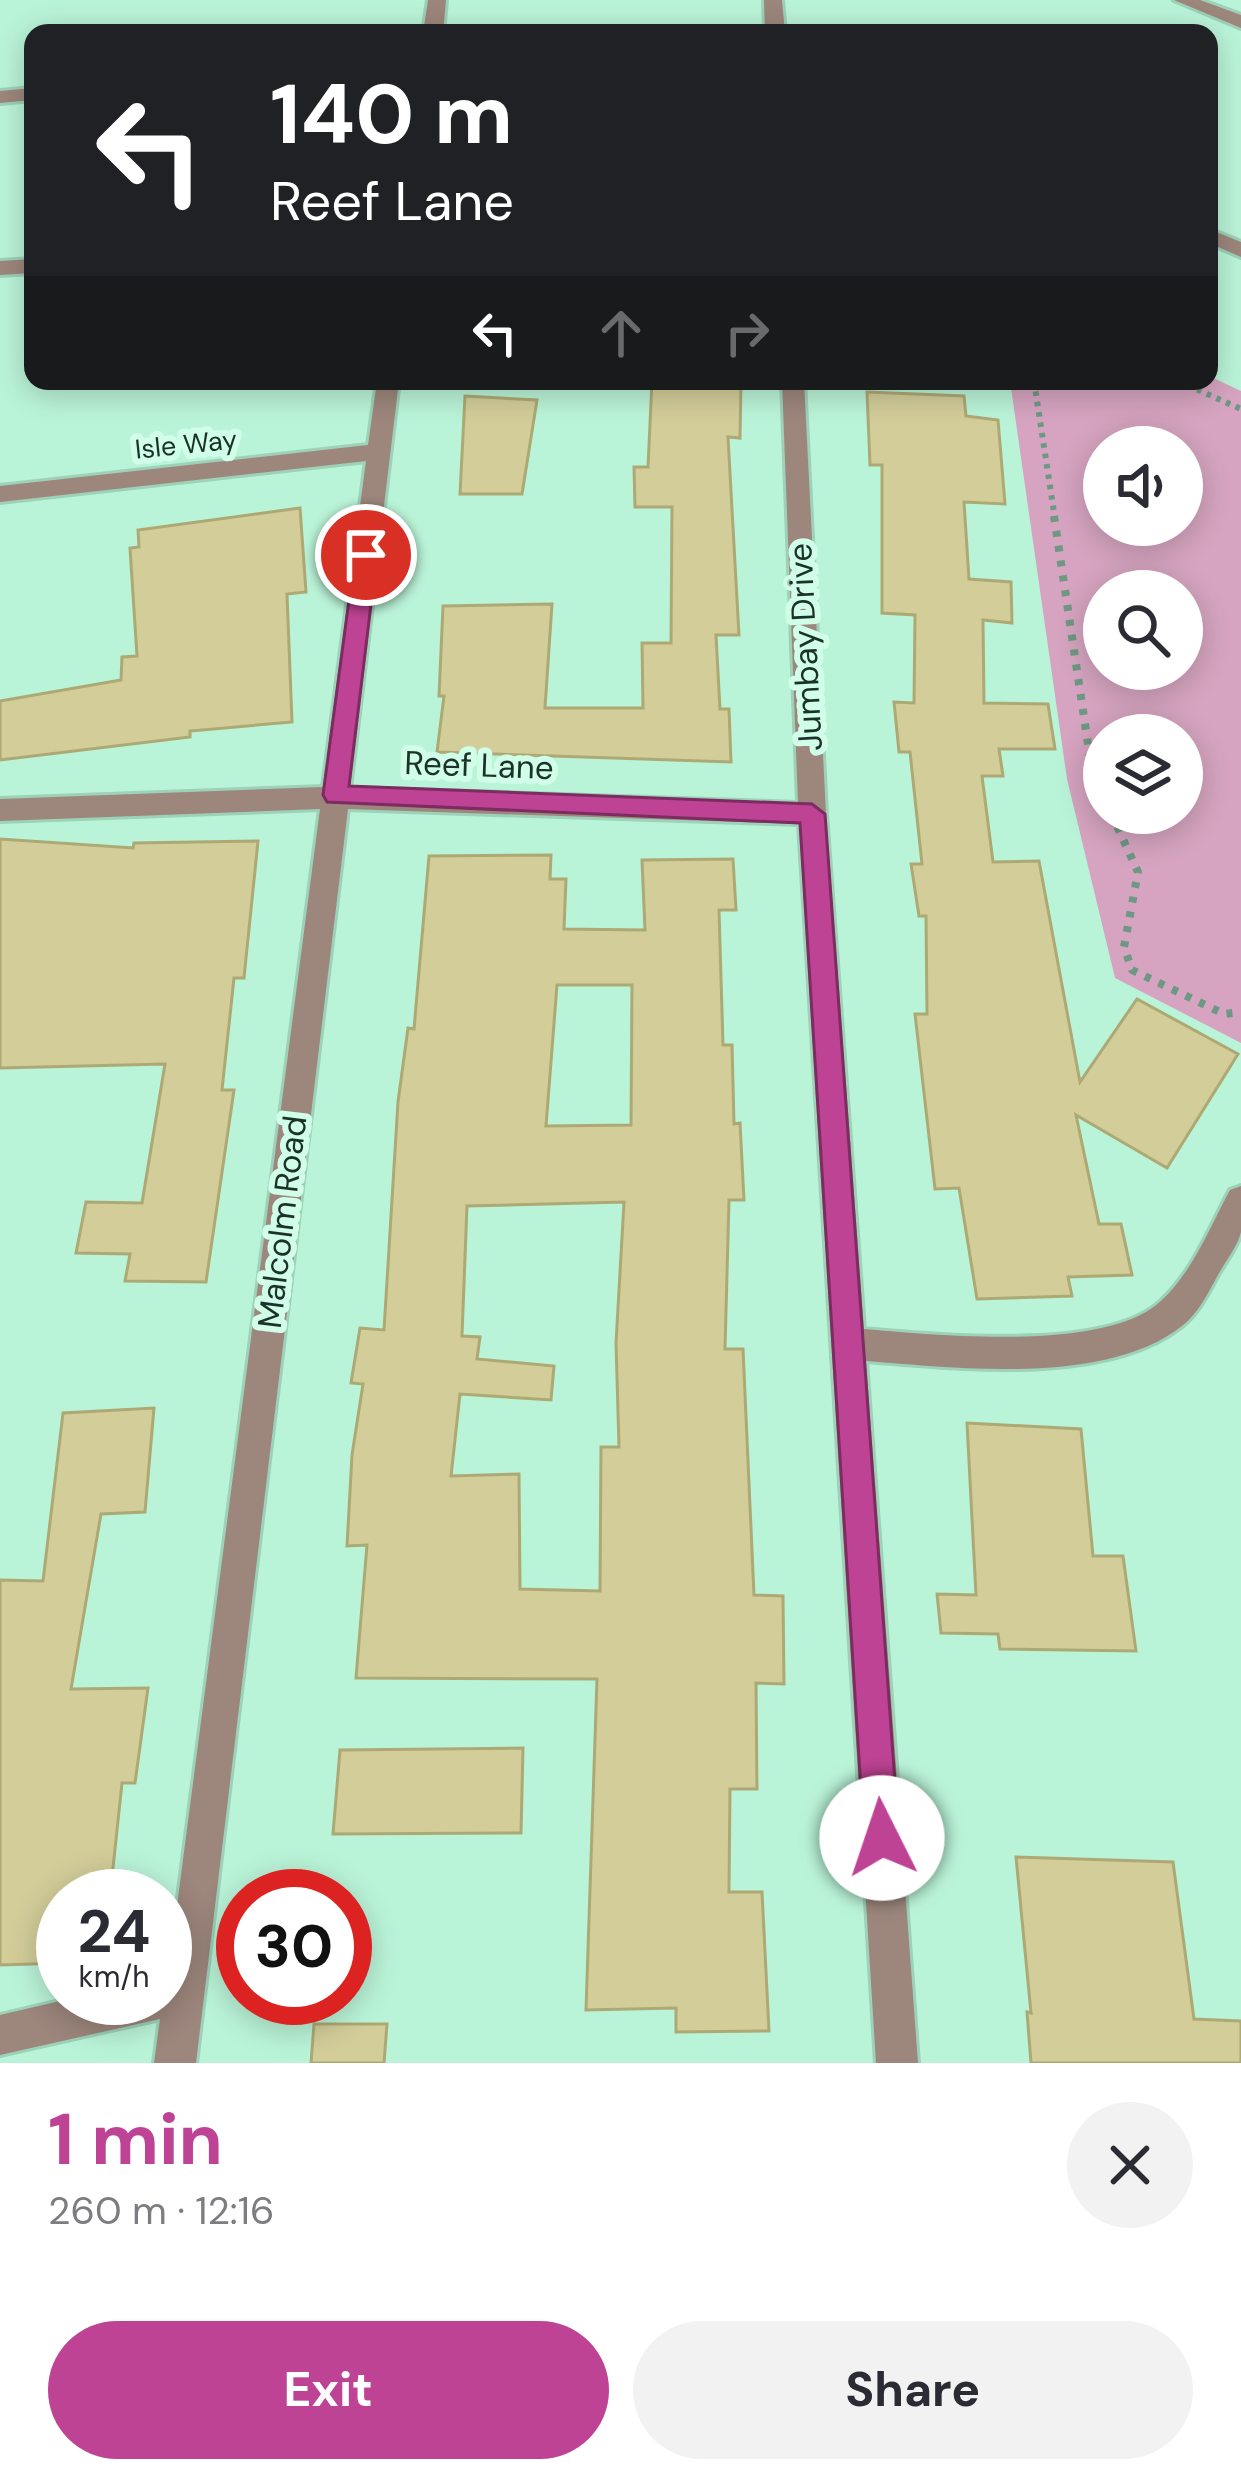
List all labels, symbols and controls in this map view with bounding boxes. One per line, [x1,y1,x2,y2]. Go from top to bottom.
text: 140 m [270,60,513,169]
icon: left [72,72,228,228]
text: Reef Lane [270,166,514,237]
icon: left [462,300,528,366]
icon: ahead [588,300,654,366]
icon: right [714,300,780,366]
street label: Isle Way [133,421,239,467]
map controls [1083,426,1203,834]
button: sound [1083,426,1203,546]
pin [315,504,417,606]
icon: arrive [333,522,399,588]
street label: Jumbay Drive [778,542,832,752]
button: search [1083,570,1203,690]
button: layers [1083,714,1203,834]
street label: Reef Lane [404,741,554,789]
street label: Malcolm Road [248,1113,316,1331]
position arrow [819,1775,945,1901]
speed limit sign: 30 [216,1869,372,2025]
text: 24 [77,1892,151,1971]
text: km/h [79,1957,149,1996]
text: 1 min [48,2093,223,2186]
button: close [1067,2102,1193,2228]
text: 260 m · 12:16 [48,2185,274,2236]
button: Exit [48,2321,609,2459]
button: Share [633,2321,1193,2459]

